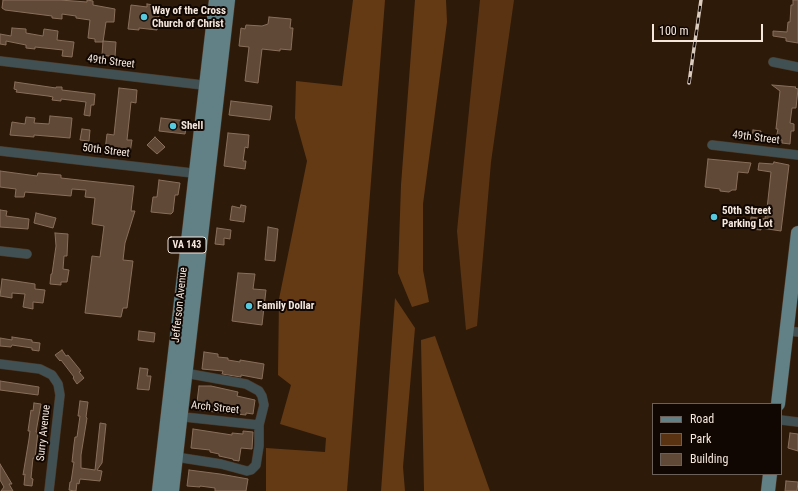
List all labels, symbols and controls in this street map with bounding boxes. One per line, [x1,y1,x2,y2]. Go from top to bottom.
place label: Way of the Cross Church of Christ [152,4,226,30]
marker: Way of the Cross Church of Christ [139,12,149,22]
scale bar [654,16,765,42]
text: 100 m [659,24,689,38]
street label: 49th Street [87,53,135,71]
place label: Shell [181,119,203,133]
marker: Shell [168,121,178,131]
street label: 49th Street [732,129,780,147]
street label: 50th Street [82,142,130,160]
place label: 50th Street Parking Lot [722,204,773,230]
marker: 50th Street Parking Lot [709,212,719,222]
road number: VA 143 [168,237,206,253]
street label: Jefferson Avenue [169,267,191,343]
place label: Family Dollar [257,299,314,313]
marker: Family Dollar [244,301,254,311]
street label: Arch Street [190,399,240,417]
legend [652,403,782,475]
street label: Surry Avenue [34,404,54,462]
text: Road [690,412,714,426]
text: Park [690,432,711,446]
text: Building [690,452,728,466]

